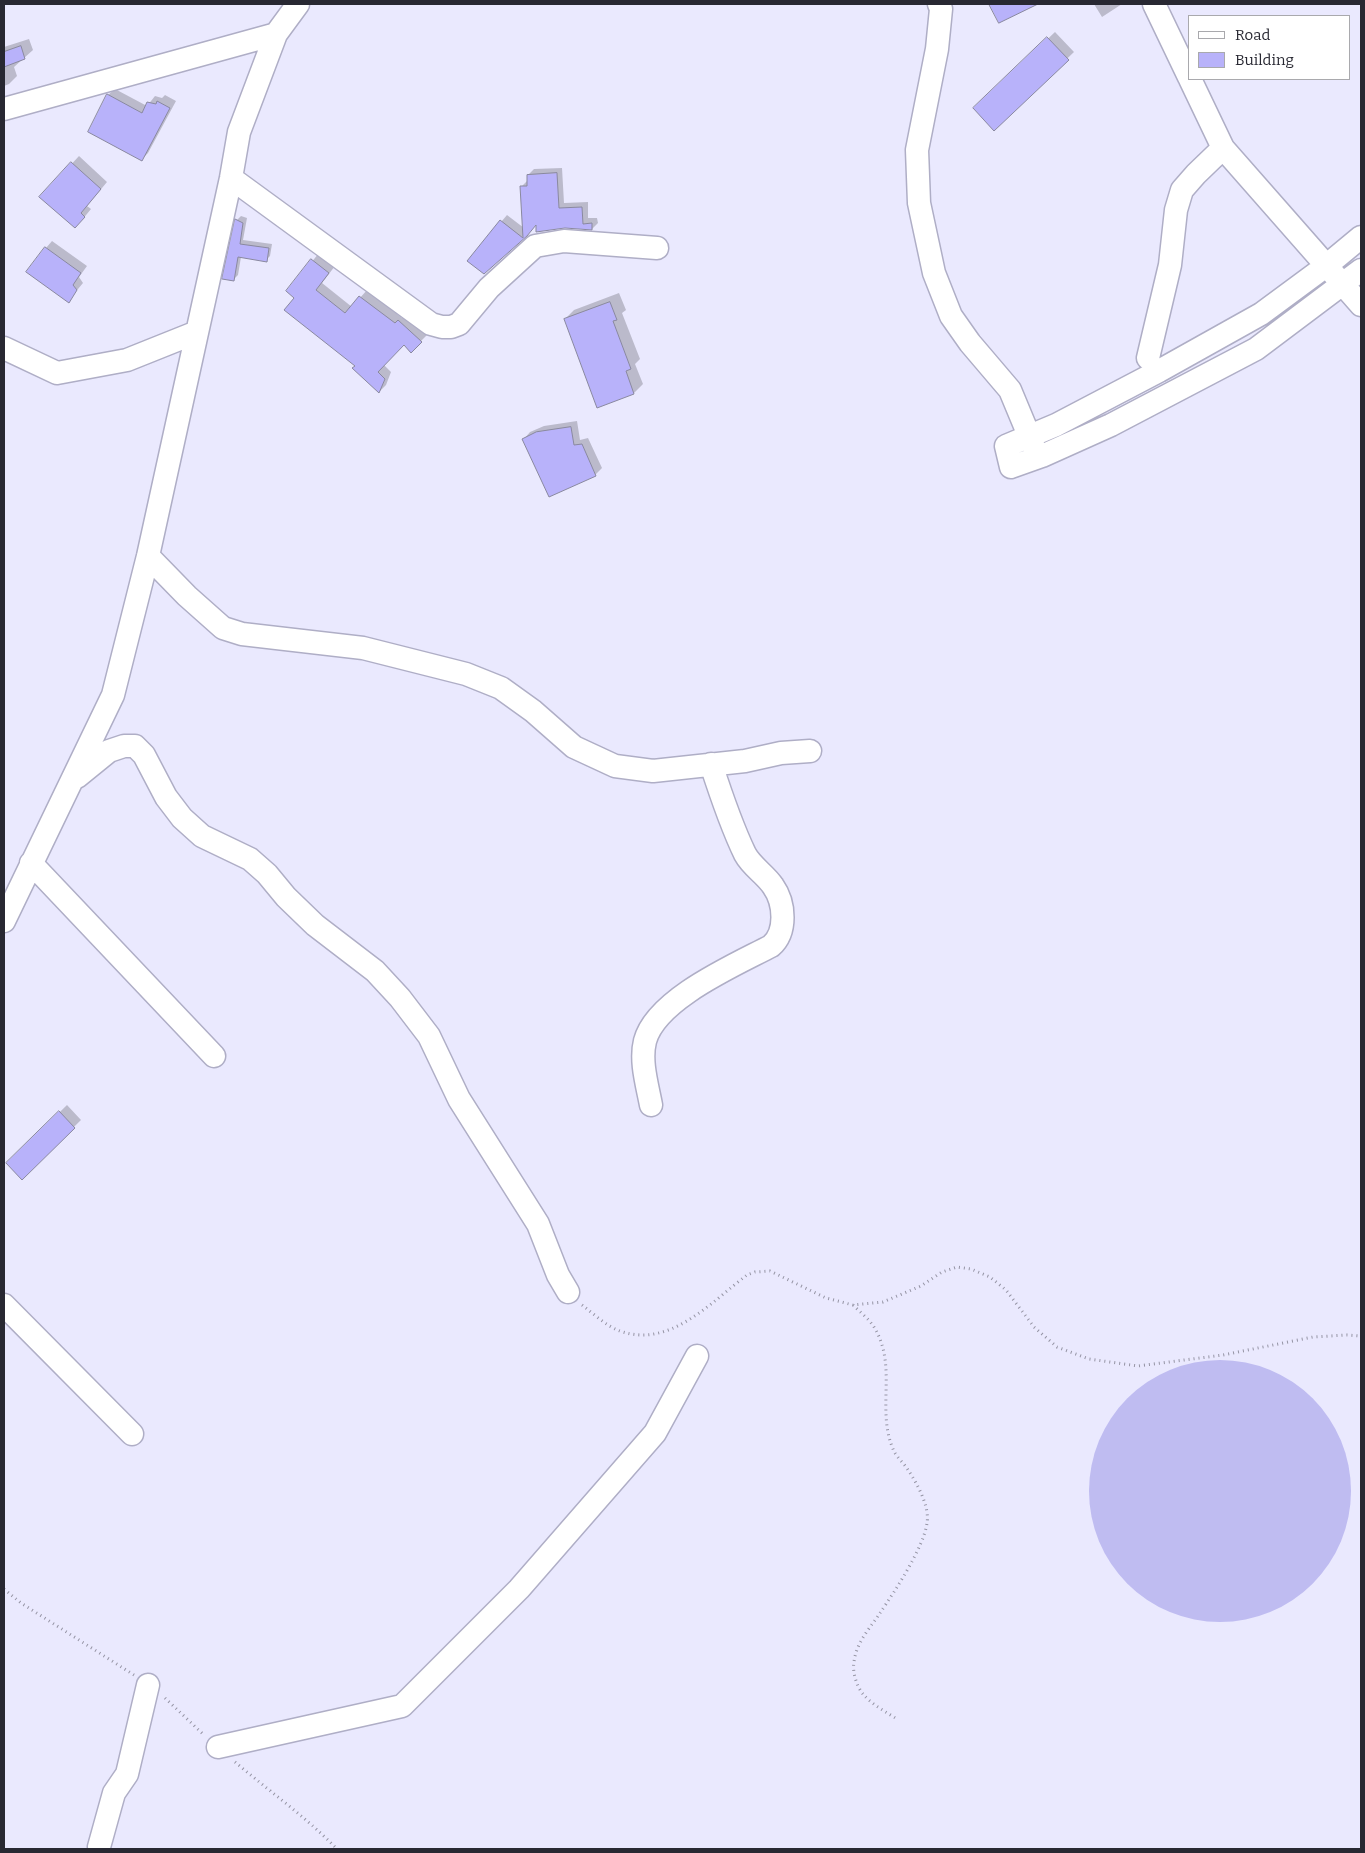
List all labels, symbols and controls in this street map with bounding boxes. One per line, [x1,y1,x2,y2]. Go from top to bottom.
legend [1188,15,1350,80]
text: Road [1235,26,1270,44]
text: Building [1235,51,1294,69]

